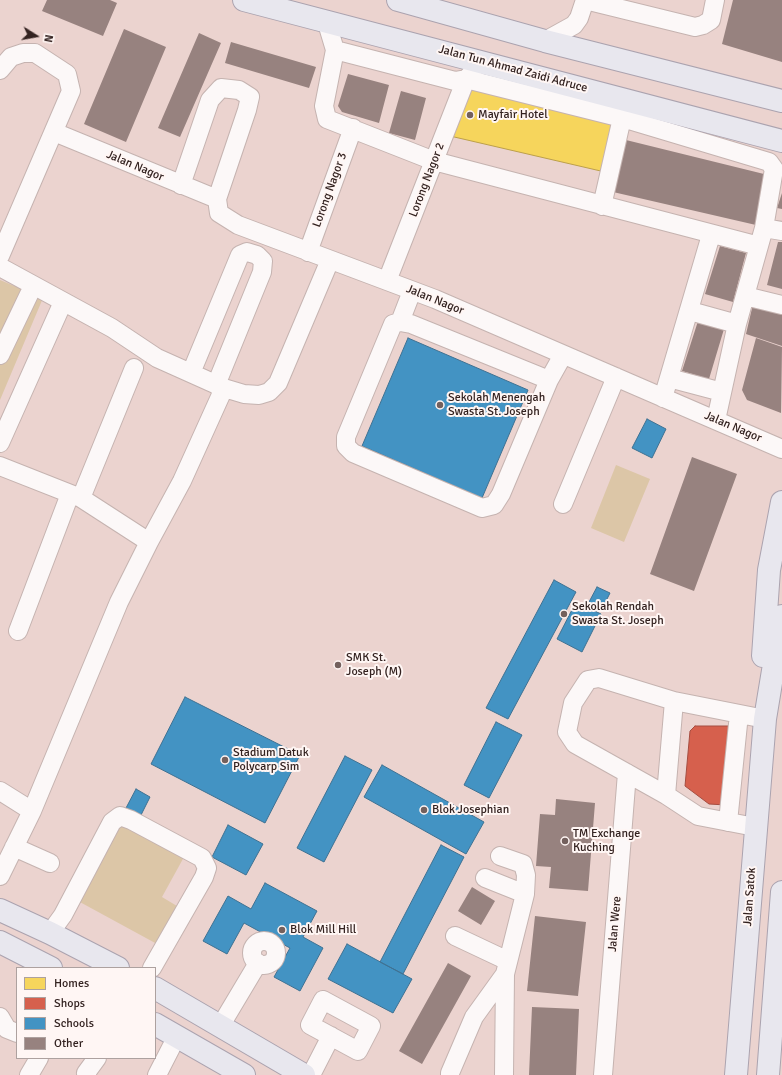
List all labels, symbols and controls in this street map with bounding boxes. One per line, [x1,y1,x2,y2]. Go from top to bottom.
north arrow [16,16,56,56]
text: N [41,33,55,43]
street label: Jalan Tun Ahmad Zaidi Adruce [437,42,589,96]
place label: Mayfair Hotel [478,108,548,122]
marker: Mayfair Hotel [465,110,475,120]
street label: Lorong Nagor 2 [406,141,448,219]
street label: Jalan Nagor [104,147,166,185]
street label: Lorong Nagor 3 [310,151,350,229]
street label: Jalan Nagor [404,282,466,318]
place label: Sekolah Menengah Swasta St. Joseph [448,391,545,419]
marker: Sekolah Menengah Swasta St. Joseph [435,400,445,410]
street label: Jalan Nagor [702,408,764,446]
place label: Sekolah Rendah Swasta St. Joseph [572,600,664,628]
marker: Sekolah Rendah Swasta St. Joseph [559,609,569,619]
place label: SMK St. Joseph (M) [346,651,402,679]
marker: SMK St. Joseph (M) [333,660,343,670]
place label: Stadium Datuk Polycarp Sim [233,746,309,774]
marker: Stadium Datuk Polycarp Sim [220,755,230,765]
place label: Blok Josephian [432,803,509,817]
marker: Blok Josephian [419,805,429,815]
place label: TM Exchange Kuching [573,827,640,855]
marker: TM Exchange Kuching [560,836,570,846]
street label: Jalan Satok [741,867,759,927]
street label: Jalan Were [605,896,625,952]
place label: Blok Mill Hill [290,923,356,937]
marker: Blok Mill Hill [277,925,287,935]
legend [16,967,156,1059]
text: Homes [54,976,89,991]
text: Shops [54,996,85,1011]
text: Schools [54,1016,94,1031]
text: Other [54,1036,83,1051]

